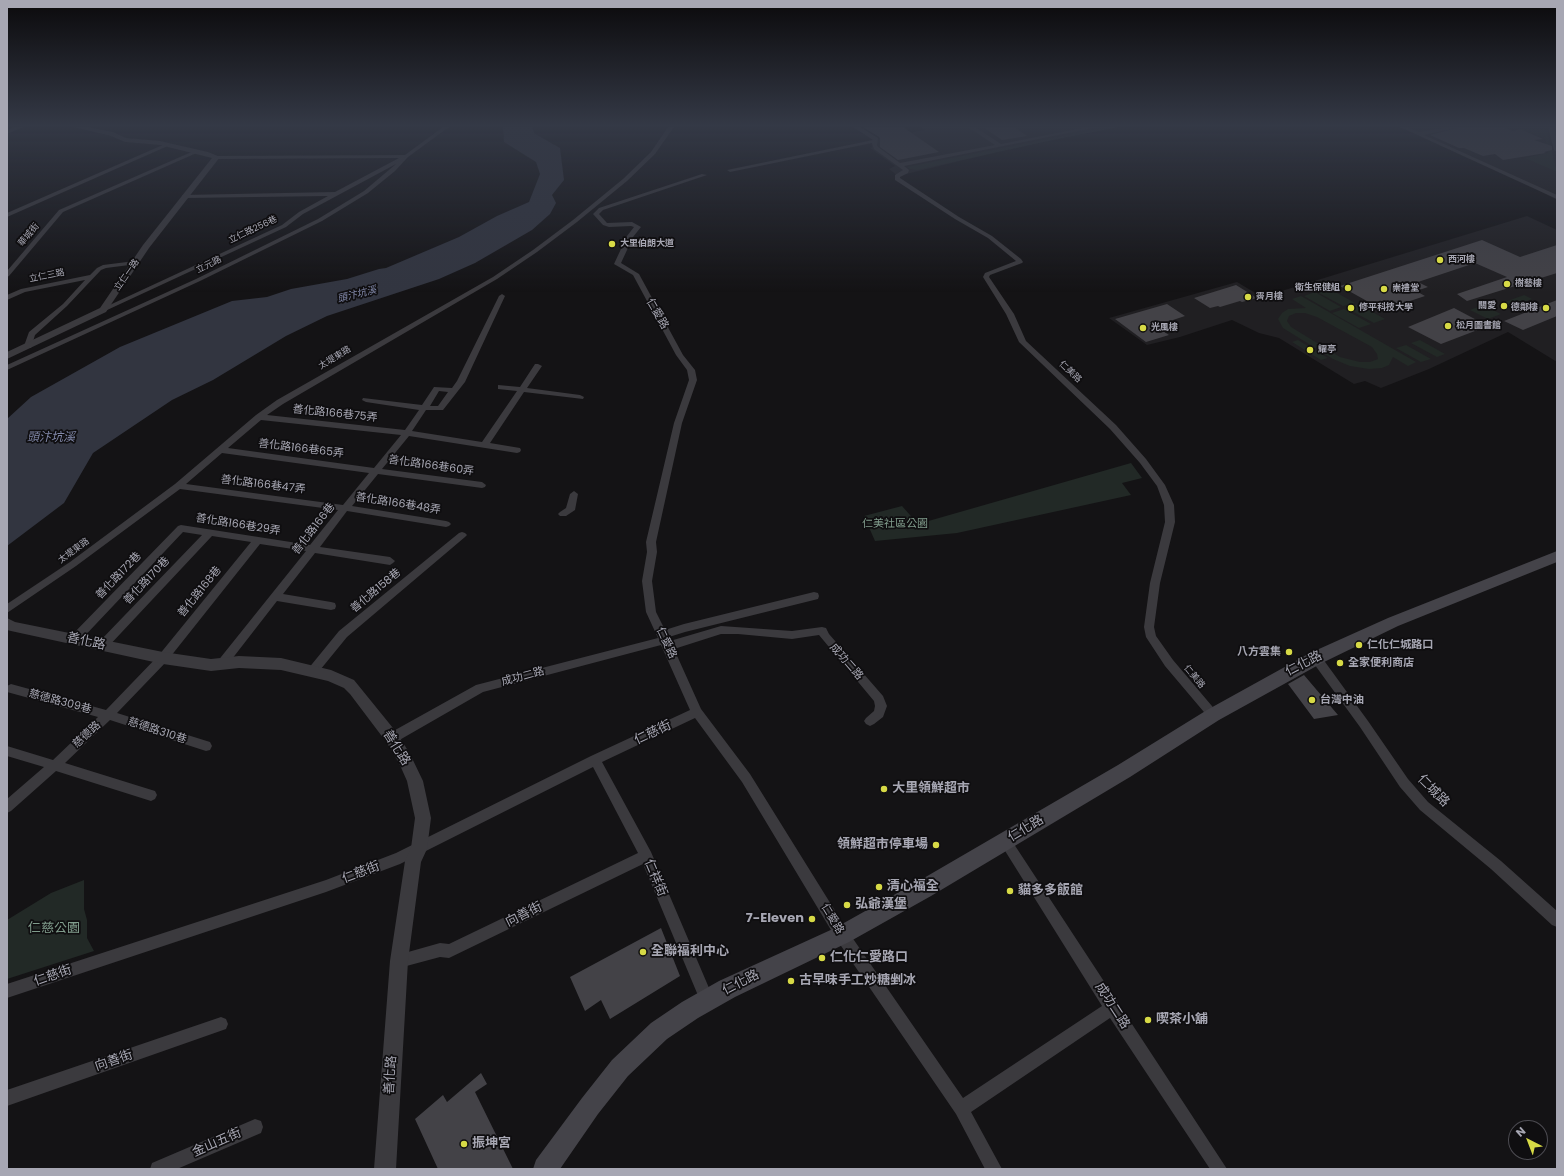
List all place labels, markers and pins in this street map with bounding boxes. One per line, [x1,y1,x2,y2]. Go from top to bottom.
marker: 大里伯朗大道 [607,239,617,249]
place label: 大里伯朗大道 [620,239,674,249]
marker: 西河樓 [1435,255,1445,265]
place label: 西河樓 [1448,255,1475,265]
marker: 樹藝樓 [1502,279,1512,289]
place label: 樹藝樓 [1515,279,1542,289]
place label: 衛生保健組 [1295,283,1340,293]
marker: 衛生保健組 [1343,283,1353,293]
marker: 崇禮堂 [1379,284,1389,294]
place label: 崇禮堂 [1392,284,1419,294]
marker: 霽月樓 [1243,292,1253,302]
place label: 霽月樓 [1256,292,1283,302]
place label: 關愛 [1478,301,1496,311]
marker: 關愛 [1499,301,1509,311]
marker: 修平科技大學 [1346,303,1356,313]
place label: 修平科技大學 [1359,303,1413,313]
place label: 德鄰樓 [1511,303,1538,313]
marker: 德鄰樓 [1541,303,1551,313]
marker: 松月圖書館 [1443,321,1453,331]
place label: 松月圖書館 [1456,321,1501,331]
marker: 光風樓 [1138,323,1148,333]
place label: 光風樓 [1151,323,1178,333]
marker: 耀亭 [1305,345,1315,355]
place label: 耀亭 [1318,345,1336,355]
place label: 仁化仁城路口 [1367,638,1433,652]
marker: 仁化仁城路口 [1354,640,1364,650]
place label: 八方雲集 [1237,645,1281,659]
marker: 八方雲集 [1284,647,1294,657]
place label: 全家便利商店 [1348,656,1414,670]
marker: 全家便利商店 [1335,658,1345,668]
place label: 台灣中油 [1320,693,1364,707]
marker: 台灣中油 [1307,695,1317,705]
place label: 大里領鮮超市 [892,781,970,797]
marker: 大里領鮮超市 [879,784,889,794]
place label: 領鮮超市停車場 [837,837,928,853]
marker: 領鮮超市停車場 [931,840,941,850]
place label: 清心福全 [887,879,939,895]
marker: 清心福全 [874,882,884,892]
place label: 貓多多飯館 [1018,883,1083,899]
marker: 貓多多飯館 [1005,886,1015,896]
place label: 弘爺漢堡 [855,897,907,913]
marker: 弘爺漢堡 [842,900,852,910]
place label: 7-Eleven [746,911,804,927]
marker: 7-Eleven [807,914,817,924]
place label: 全聯福利中心 [651,944,729,960]
marker: 全聯福利中心 [638,947,648,957]
place label: 仁化仁愛路口 [830,950,908,966]
marker: 仁化仁愛路口 [817,953,827,963]
place label: 古早味手工炒糖剉冰 [799,973,916,989]
marker: 古早味手工炒糖剉冰 [786,976,796,986]
place label: 喫茶小舖 [1156,1012,1208,1028]
marker: 喫茶小舖 [1143,1015,1153,1025]
place label: 振坤宮 [472,1136,511,1152]
marker: 振坤宮 [459,1139,469,1149]

